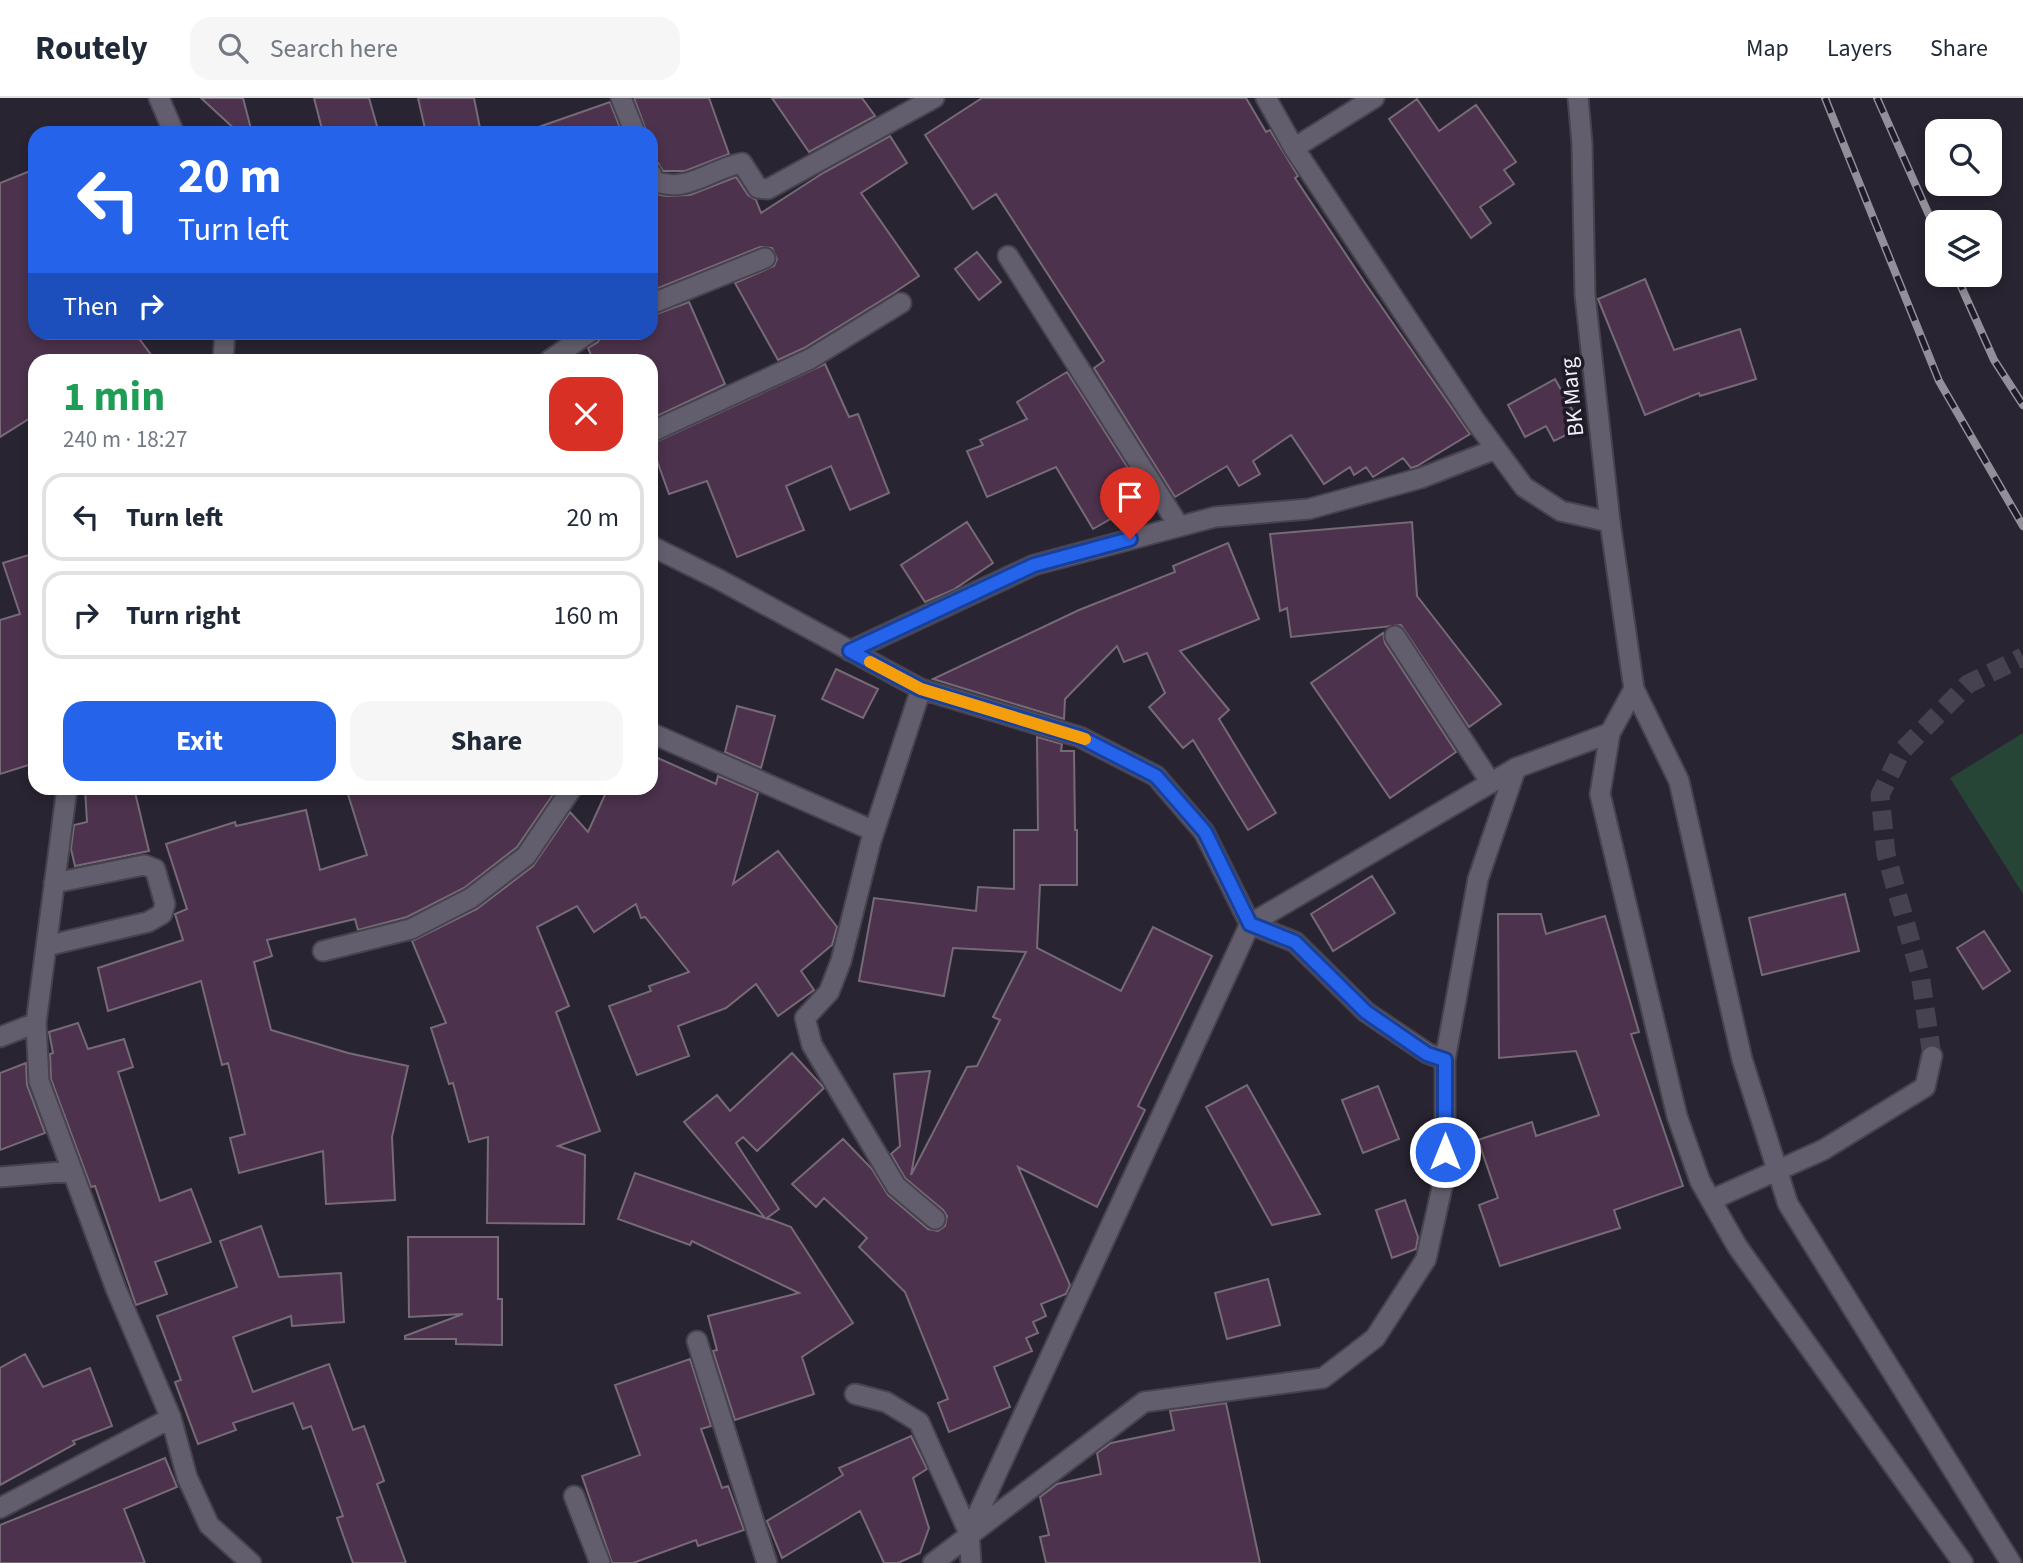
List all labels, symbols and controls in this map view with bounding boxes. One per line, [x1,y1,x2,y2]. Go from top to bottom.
search box [190,17,680,80]
text: Routely [35,25,148,72]
icon: search [214,29,252,67]
text: Search here [270,30,398,67]
text: Map [1746,31,1789,66]
text: Layers [1827,31,1892,66]
text: Share [1930,31,1988,66]
map controls [1925,119,2002,287]
button: search [1925,119,2002,196]
text: 20 m [178,142,282,212]
icon: left [63,154,154,245]
text: Turn left [178,207,289,253]
button: layers [1925,210,2002,287]
icon: right [132,287,170,325]
text: Then [63,288,118,325]
street label: BK Marg [1551,356,1593,438]
text: 1 min [63,367,165,427]
button: close [549,377,623,451]
text: 240 m · 18:27 [63,423,187,456]
pin [1100,467,1160,539]
icon: arrive [1111,478,1149,516]
icon: left [67,498,105,536]
text: Turn left [126,499,223,536]
text: 20 m [566,499,619,536]
icon: right [67,596,105,634]
text: Turn right [126,597,241,634]
text: 160 m [553,597,619,634]
button: Exit [63,701,336,781]
button: Share [350,701,623,781]
position arrow [1408,1115,1482,1189]

